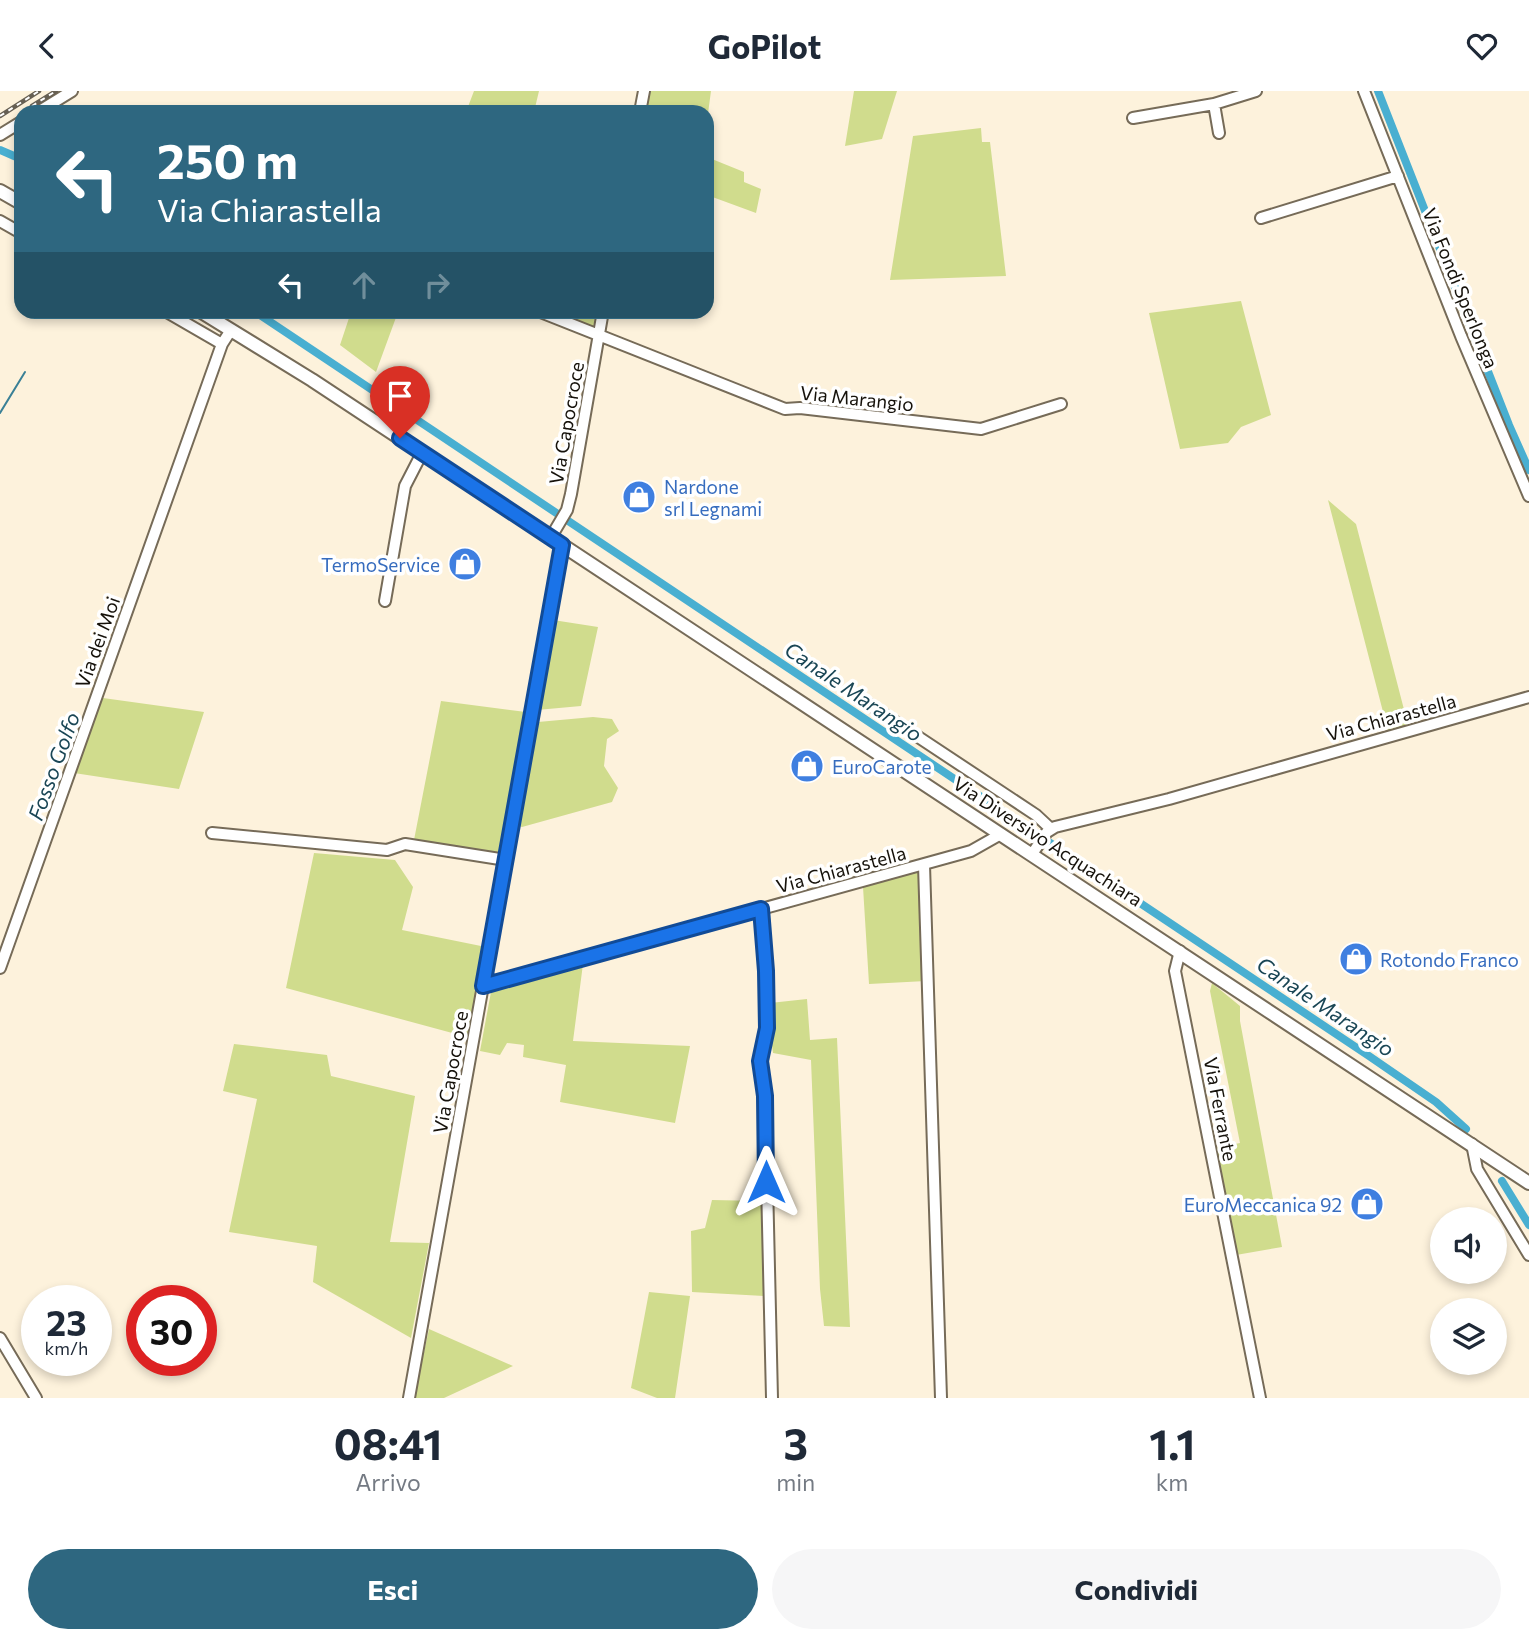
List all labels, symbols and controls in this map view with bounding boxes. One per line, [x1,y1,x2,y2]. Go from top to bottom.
text: GoPilot [708,26,821,66]
icon: back [28,27,66,65]
icon: heart [1463,27,1501,65]
text: 250 m [157,129,298,189]
icon: left [42,133,133,224]
text: Via Chiarastella [157,189,382,229]
street label: Via Fondi Sperlonga [1418,204,1504,372]
icon: left [272,266,310,304]
icon: ahead [345,266,383,304]
icon: right [418,266,456,304]
street label: Via Capocroce [544,360,588,486]
pin [370,366,430,438]
icon: arrive [381,377,419,415]
street label: Via Marangio [799,381,915,415]
place label: Nardone srl Legnami [664,475,762,520]
shop icon: Nardone srl Legnami [620,478,658,516]
shop icon: TermoService [446,545,484,583]
place label: TermoService [321,553,440,576]
street label: Via dei Moi [70,593,124,691]
water label: Canale Marangio [781,636,927,746]
street label: Via Chiarastella [1324,689,1458,745]
water label: Fosso Golfo [22,709,84,823]
shop icon: EuroCarote [788,747,826,785]
place label: EuroCarote [832,755,932,778]
street label: Via Diversivo Acquachiara [949,771,1147,911]
street label: Via Chiarastella [774,841,908,897]
shop icon: Rotondo Franco [1337,940,1375,978]
place label: Rotondo Franco [1380,948,1519,971]
water label: Canale Marangio [1253,951,1399,1061]
street label: Via Capocroce [428,1009,472,1135]
street label: Via Ferrante [1200,1055,1242,1163]
position arrow [729,1145,803,1219]
shop icon: EuroMeccanica 92 [1348,1185,1386,1223]
place label: EuroMeccanica 92 [1184,1193,1342,1216]
map controls [1430,1207,1507,1375]
button: sound [1430,1207,1507,1284]
speed limit sign: 30 [126,1285,217,1376]
button: layers [1430,1298,1507,1375]
text: 23 [46,1300,87,1343]
text: km/h [45,1337,88,1359]
text: 08:41 [334,1417,442,1469]
text: 3 [783,1417,808,1469]
text: 1.1 [1149,1417,1195,1469]
text: Arrivo [355,1468,421,1496]
text: min [776,1468,815,1496]
text: km [1156,1468,1188,1496]
button: Esci [28,1549,758,1629]
button: Condividi [772,1549,1501,1629]

